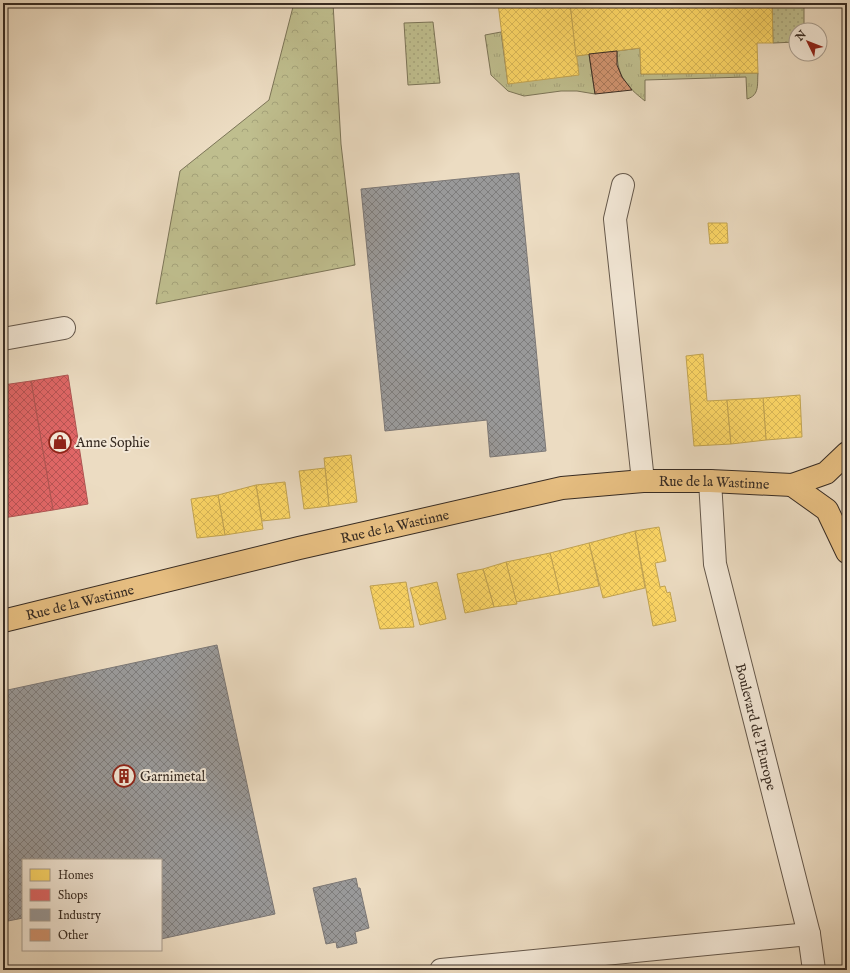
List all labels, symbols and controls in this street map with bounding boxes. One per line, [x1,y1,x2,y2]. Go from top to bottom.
north arrow [788,22,828,62]
text: N [792,27,810,45]
shop icon: Anne Sophie [47,429,73,455]
place label: Anne Sophie [75,434,150,452]
street label: Rue de la Wastinne [659,473,770,494]
street label: Rue de la Wastinne [339,506,451,548]
street label: Rue de la Wastinne [24,581,136,625]
street label: Boulevard de l'Europe [731,661,780,793]
building icon: Garnimetal [111,763,137,789]
place label: Garnimetal [140,768,206,786]
legend [22,859,162,951]
text: Homes [58,868,94,883]
text: Shops [58,888,88,904]
text: Industry [58,908,101,923]
text: Other [58,928,89,943]

